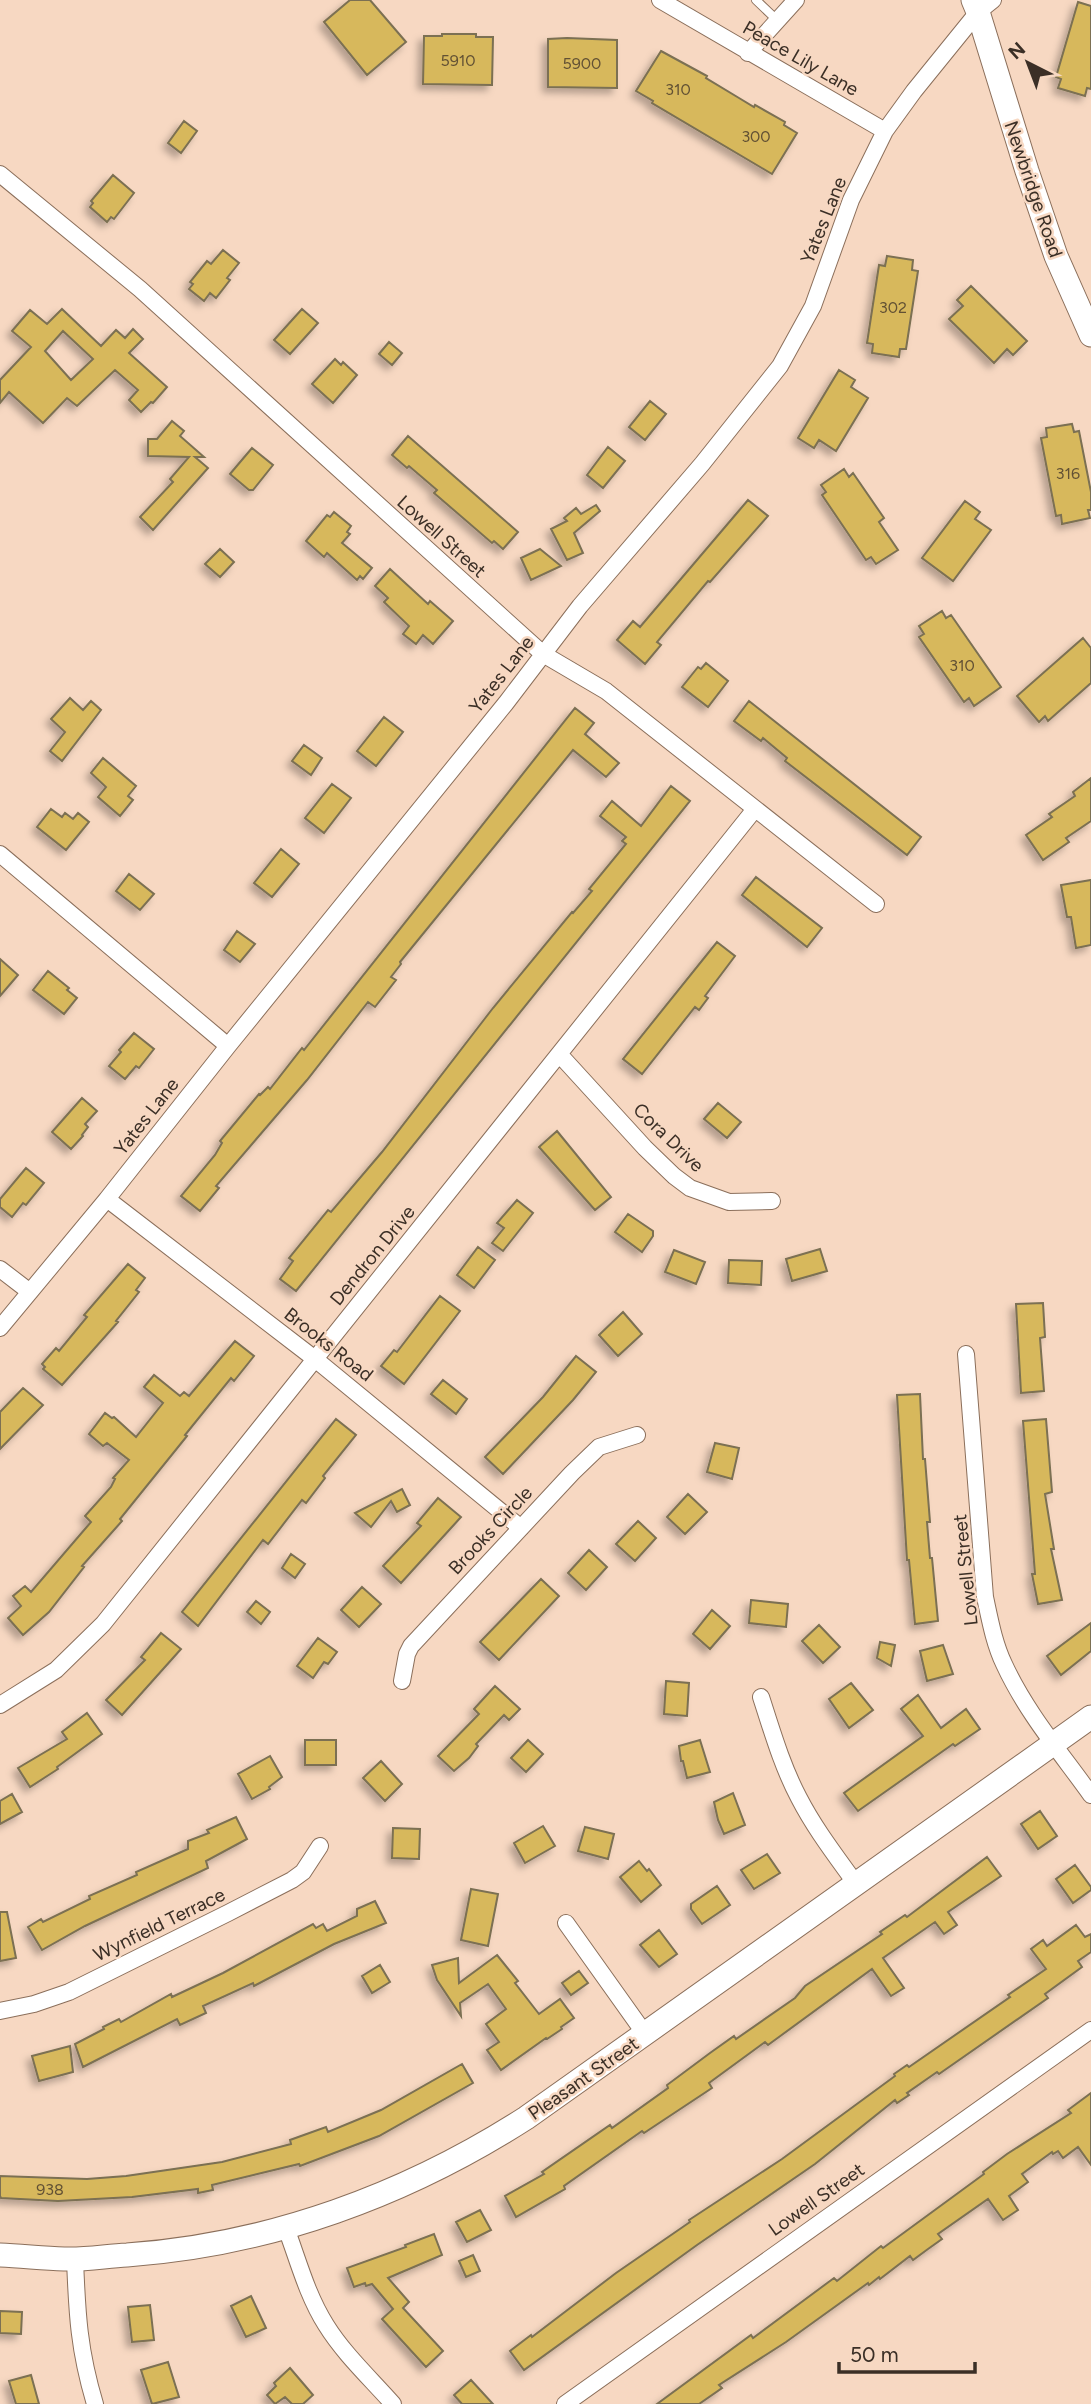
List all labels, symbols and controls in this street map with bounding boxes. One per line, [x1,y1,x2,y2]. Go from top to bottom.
street label: Peace Lily Lane [739,16,863,101]
north arrow [993,28,1063,98]
text: N [1004,37,1030,64]
house number: 5910 [440,51,476,70]
house number: 5900 [563,54,601,73]
house number: 310 [665,80,691,99]
street label: Newbridge Road [999,118,1068,260]
house number: 300 [741,127,771,146]
street label: Yates Lane [796,173,851,267]
house number: 302 [879,298,907,317]
house number: 316 [1056,464,1080,483]
street label: Lowell Street [392,490,491,582]
street label: Yates Lane [464,631,539,717]
house number: 310 [949,656,975,675]
street label: Yates Lane [109,1073,184,1159]
street label: Cora Drive [628,1098,709,1177]
street label: Dendron Drive [325,1201,420,1310]
street label: Brooks Road [280,1303,378,1386]
street label: Brooks Circle [444,1481,537,1579]
street label: Lowell Street [948,1513,983,1627]
street label: Wynfield Terrace [90,1883,229,1966]
street label: Pleasant Street [524,2032,643,2125]
street label: Lowell Street [764,2158,869,2241]
house number: 938 [36,2180,64,2199]
scale bar [839,2330,976,2374]
text: 50 m [850,2342,899,2367]

